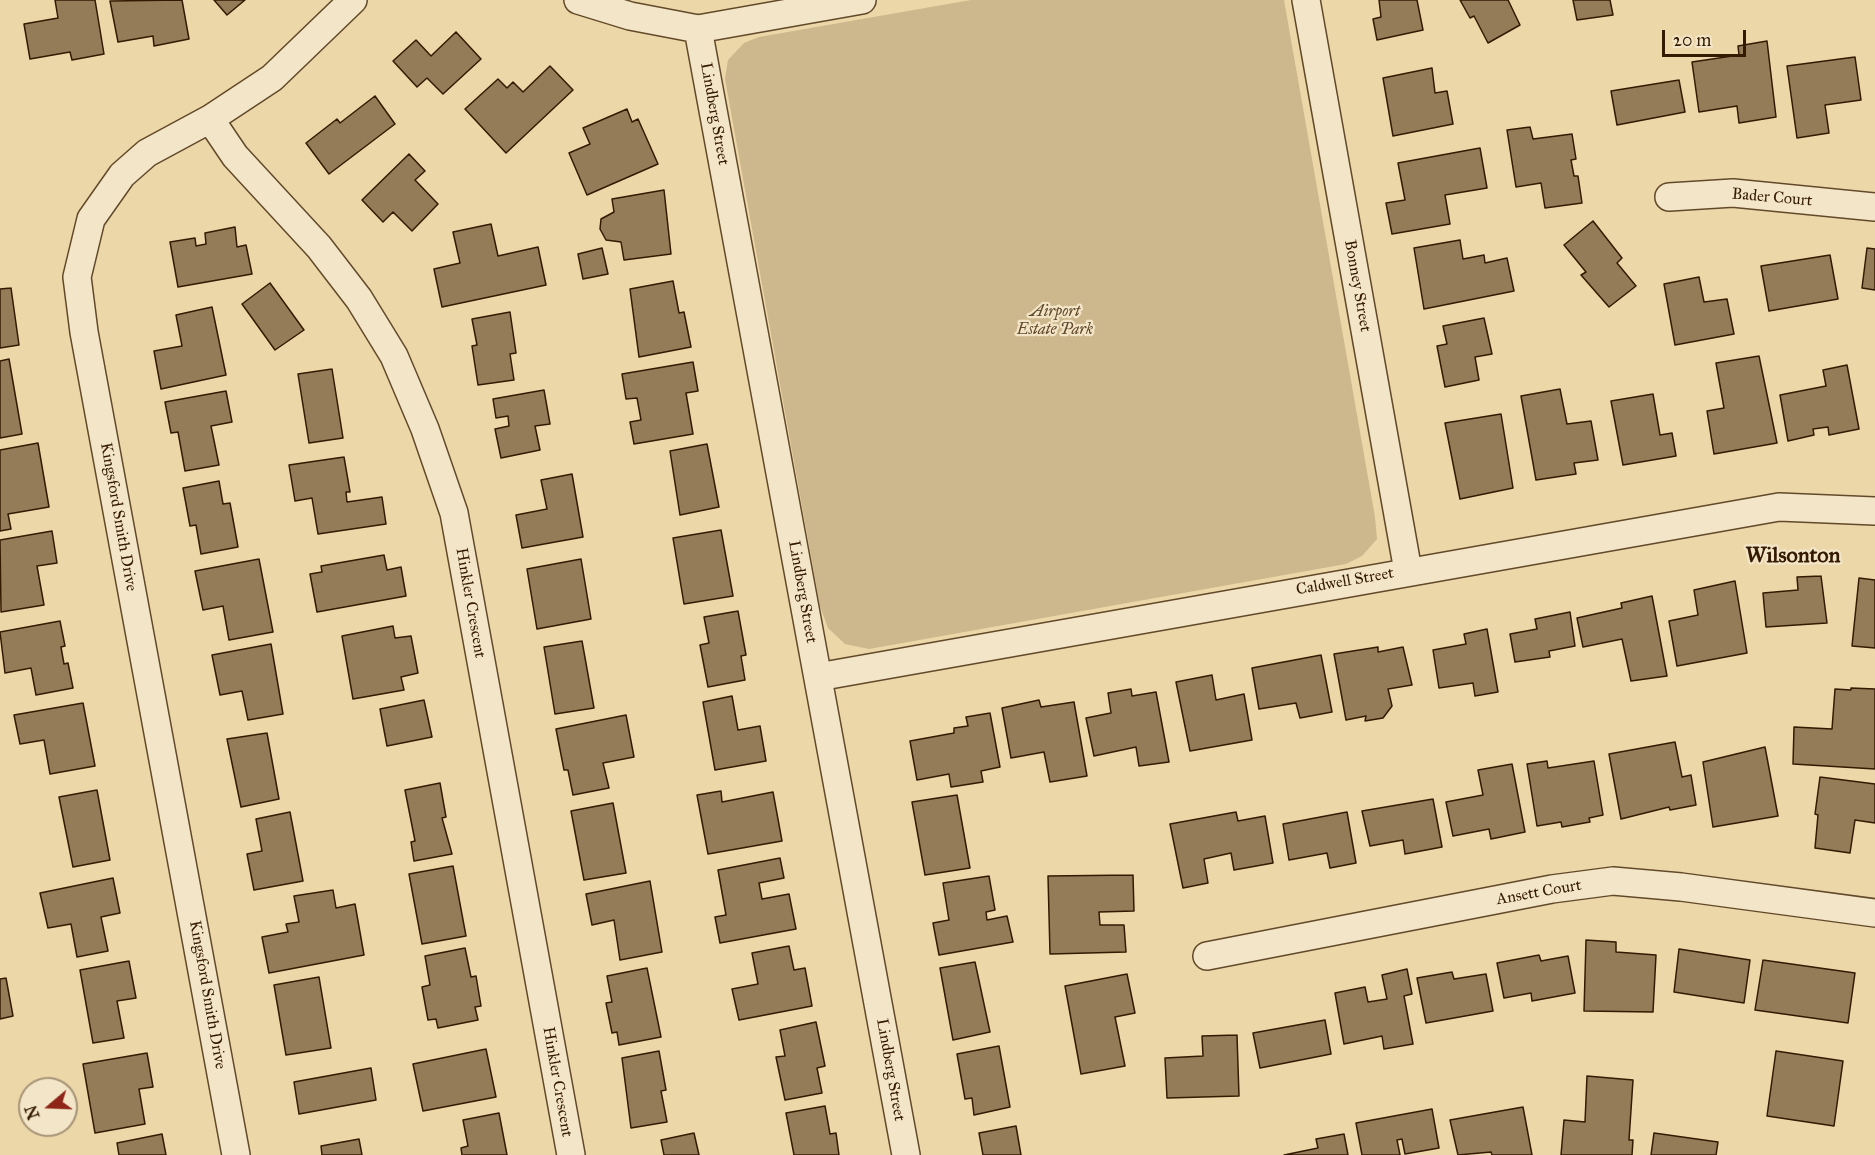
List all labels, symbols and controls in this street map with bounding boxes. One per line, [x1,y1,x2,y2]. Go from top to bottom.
scale bar [1665,18,1749,56]
text: 20 m [1673,29,1711,51]
street label: Lindberg Street [696,61,732,167]
street label: Bader Court [1731,185,1813,211]
street label: Bonney Street [1339,238,1375,334]
park label: Airport Estate Park [1017,302,1093,340]
street label: Kingsford Smith Drive [95,441,141,593]
street label: Lindberg Street [784,539,820,645]
district label: Wilsonton [1746,544,1840,570]
street label: Hinkler Crescent [451,546,489,660]
street label: Caldwell Street [1295,564,1395,600]
street label: Ansett Court [1495,876,1583,910]
street label: Kingsford Smith Drive [184,919,230,1071]
street label: Lindberg Street [872,1017,908,1123]
street label: Hinkler Crescent [538,1025,576,1139]
north arrow [18,1077,78,1137]
text: N [21,1103,44,1122]

